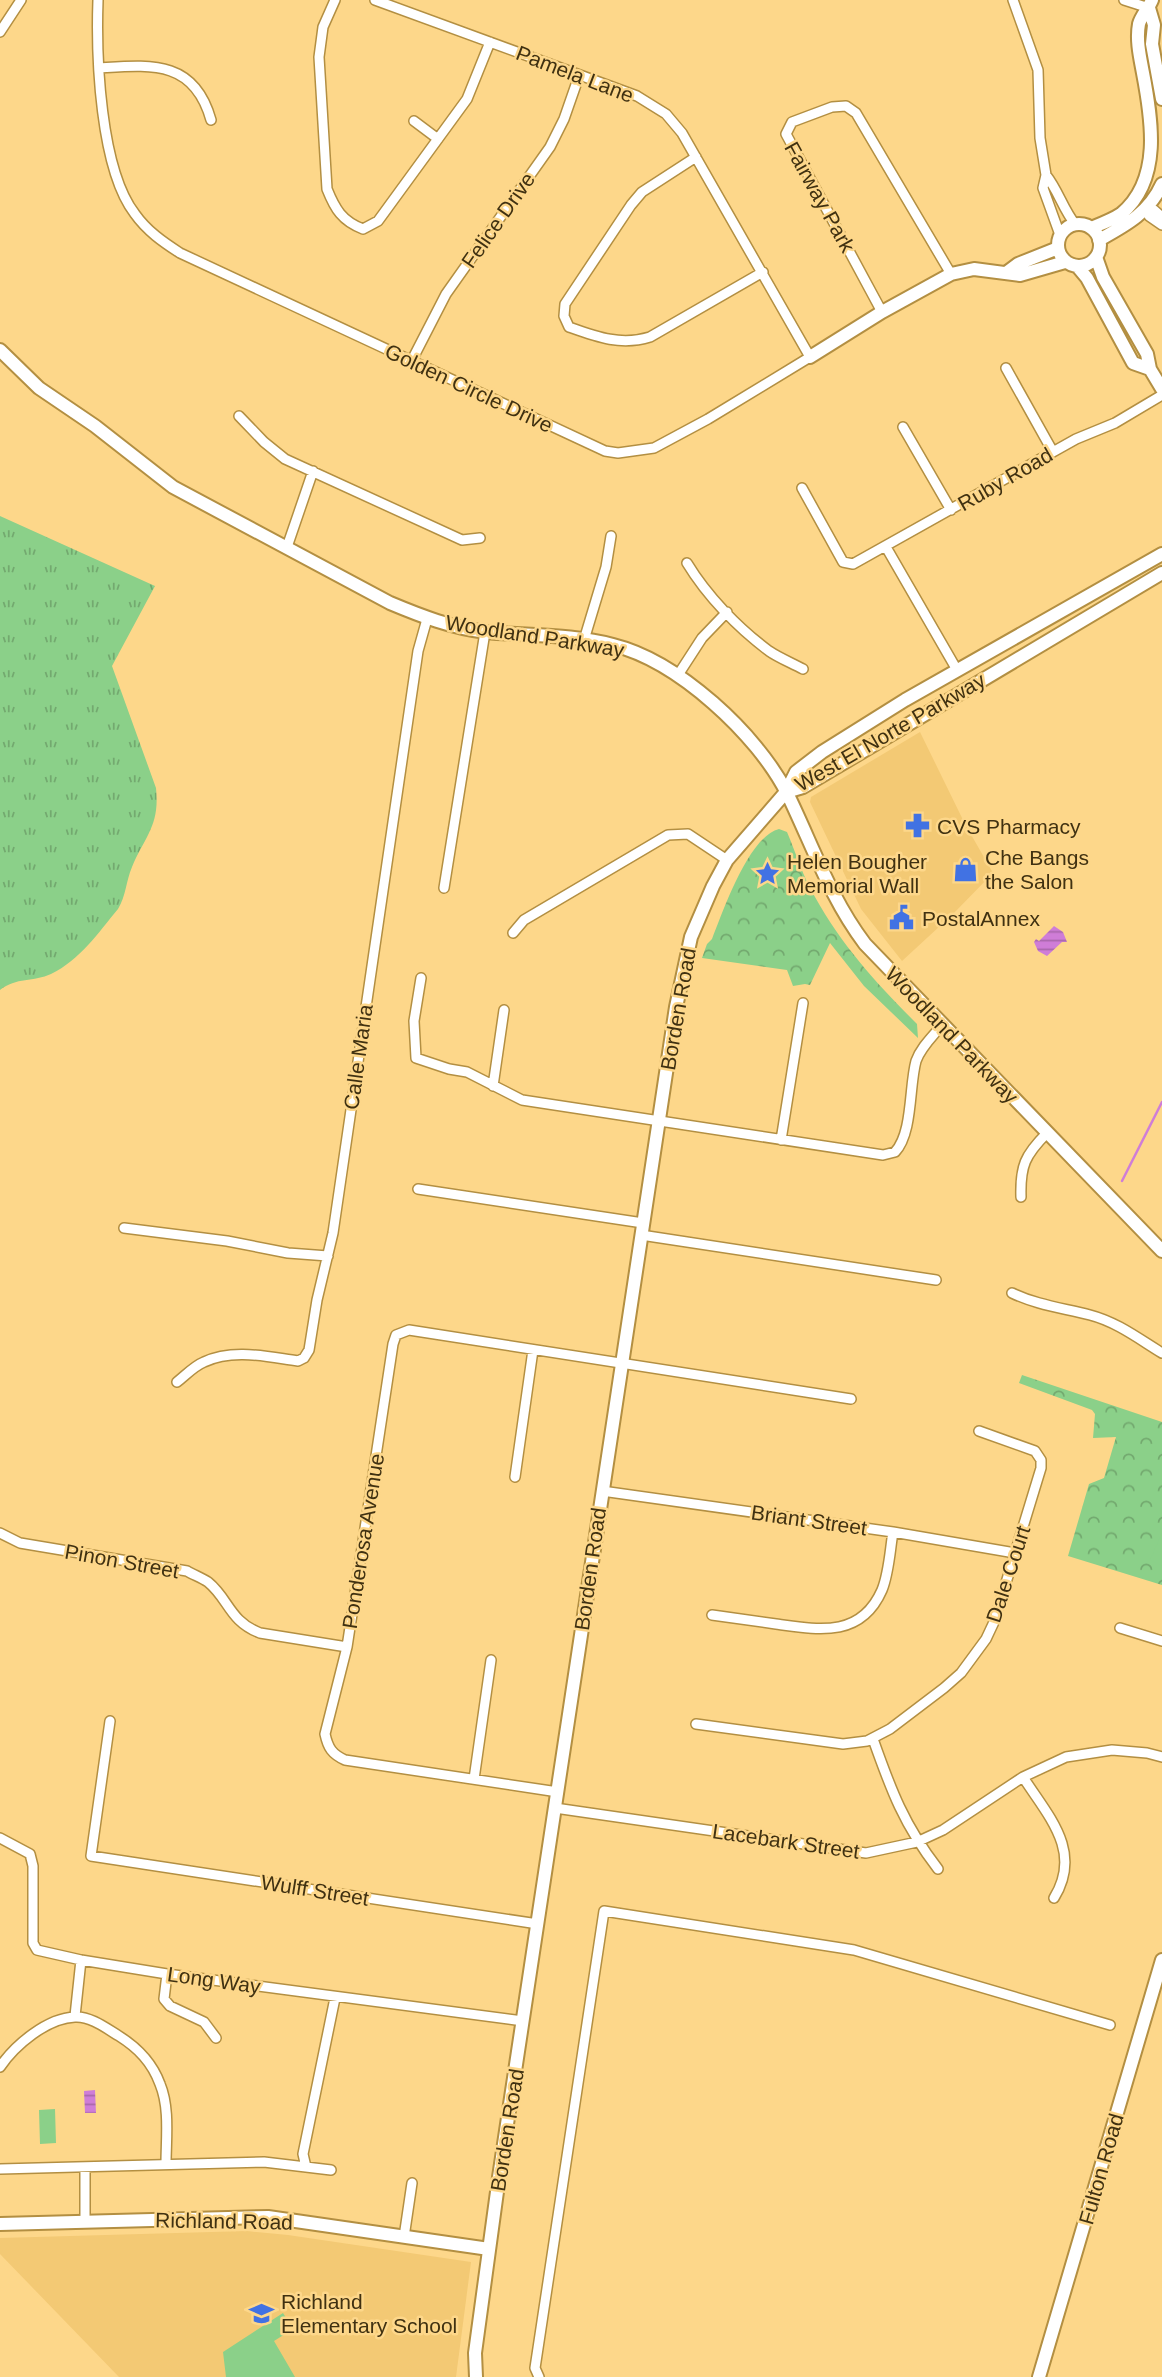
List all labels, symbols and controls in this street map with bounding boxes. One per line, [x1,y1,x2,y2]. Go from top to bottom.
street label: Pamela Lane [513,41,637,107]
street label: Fairway Park [780,138,860,257]
street label: Felice Drive [457,168,539,272]
street label: Golden Circle Drive [382,339,556,437]
street label: Ruby Road [954,443,1056,515]
street label: Woodland Parkway [444,611,626,662]
street label: West El Norte Parkway [791,668,989,796]
pharmacy icon: CVS Pharmacy [903,812,931,840]
place label: CVS Pharmacy [937,815,1081,838]
place label: Che Bangs the Salon [985,846,1089,893]
place label: Helen Bougher Memorial Wall [787,850,927,897]
shop icon: Che Bangs the Salon [951,855,979,883]
place icon: Helen Bougher Memorial Wall [753,859,781,887]
public building icon: PostalAnnex [888,904,916,932]
place label: PostalAnnex [922,907,1040,930]
street label: Borden Road [656,946,700,1072]
street label: Woodland Parkway [881,962,1023,1108]
street label: Calle Maria [339,1003,377,1111]
street label: Ponderosa Avenue [338,1452,388,1630]
street label: Briant Street [750,1500,869,1540]
street label: Borden Road [570,1506,610,1632]
street label: Dale Court [982,1523,1034,1625]
street label: Pinon Street [63,1540,181,1582]
street label: Lacebark Street [711,1819,861,1863]
street label: Wulff Street [259,1870,371,1910]
street label: Long Way [166,1962,263,1998]
street label: Borden Road [486,2067,528,2193]
street label: Fulton Road [1074,2111,1128,2227]
street label: Richland Road [155,2208,293,2234]
place label: Richland Elementary School [281,2290,457,2337]
school or university icon: Richland Elementary School [247,2299,275,2327]

